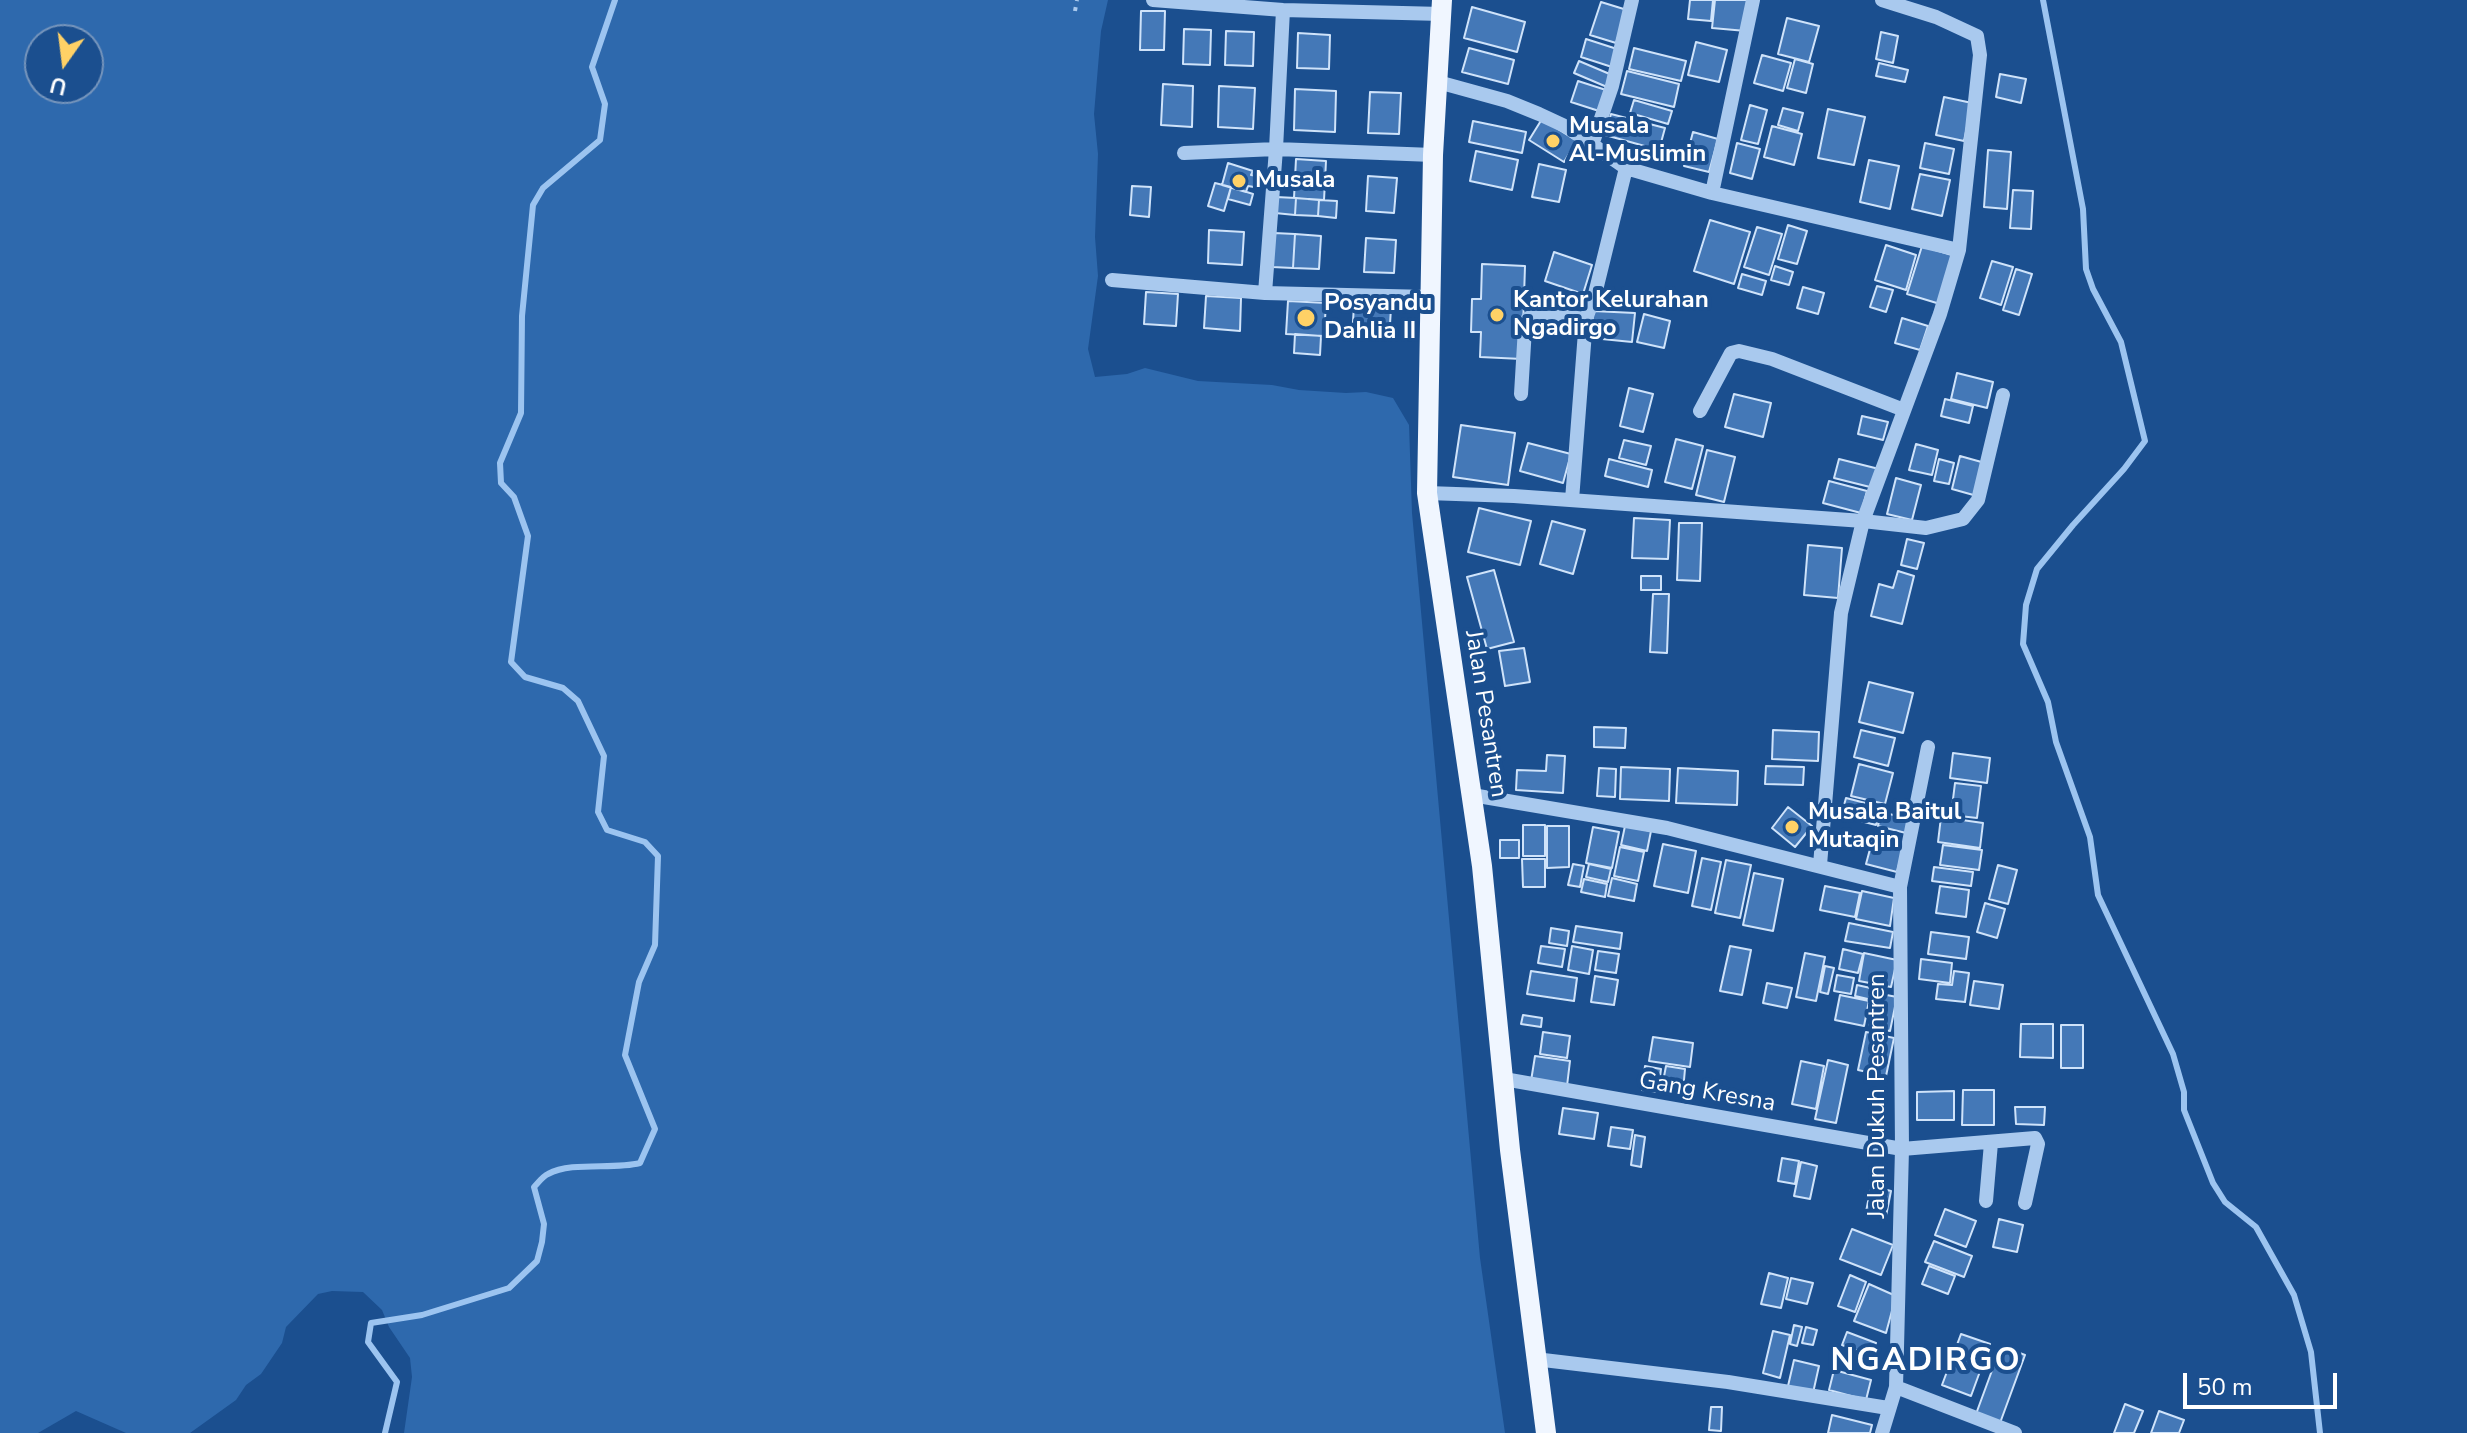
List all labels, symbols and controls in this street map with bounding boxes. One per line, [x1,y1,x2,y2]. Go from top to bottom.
north arrow [24,24,104,104]
text: U [47,69,70,102]
place label: Musala Al-Muslimin [1569,113,1706,169]
marker: Musala Al-Muslimin [1544,132,1562,150]
place label: Musala [1255,167,1335,195]
marker: Musala [1230,172,1248,190]
place label: Kantor Kelurahan Ngadirgo [1513,287,1709,343]
place label: Posyandu Dahlia II [1324,290,1432,346]
marker: Kantor Kelurahan Ngadirgo [1488,306,1506,324]
marker: Posyandu Dahlia II [1295,307,1317,329]
street label: Jalan Pesantren [1458,628,1512,800]
place label: Musala Baitul Mutaqin [1808,799,1961,855]
marker: Musala Baitul Mutaqin [1783,818,1801,836]
street label: Jalan Dukuh Pesantren [1864,973,1892,1219]
street label: Gang Kresna [1636,1067,1778,1119]
district label: NGADIRGO [1830,1343,2022,1381]
scale bar [2187,1357,2341,1407]
text: 50 m [2197,1371,2253,1403]

